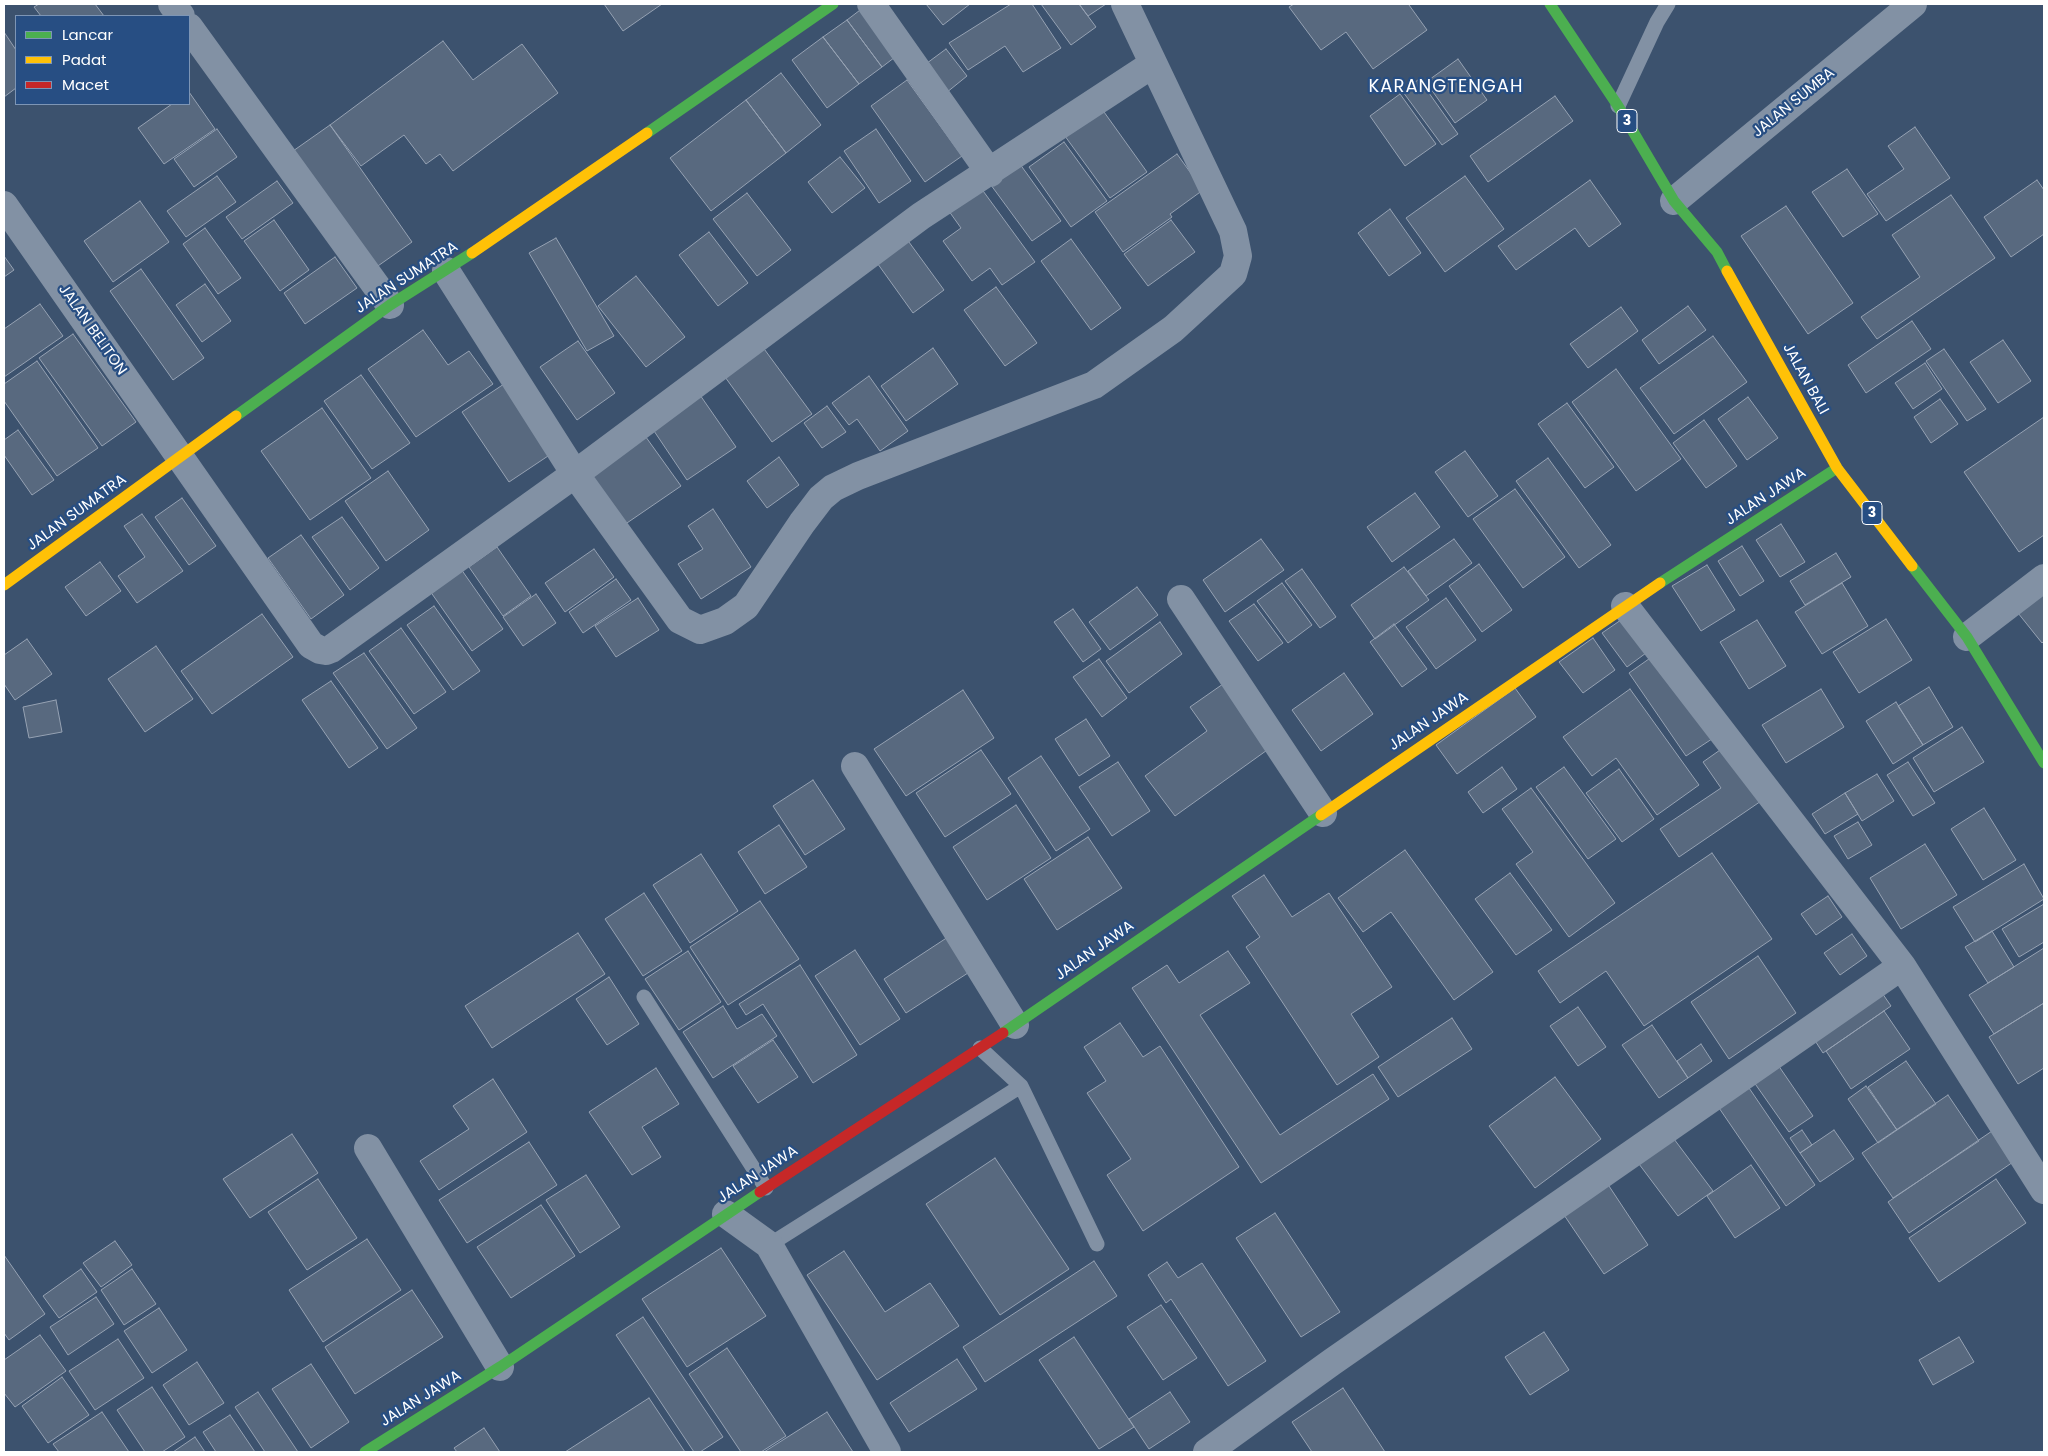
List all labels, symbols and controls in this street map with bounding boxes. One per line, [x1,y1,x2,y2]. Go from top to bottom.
legend [15,15,190,105]
text: Lancar [62,24,113,45]
text: Padat [62,49,107,70]
street label: JALAN SUMBA [1749,64,1839,142]
text: Macet [62,74,109,95]
district label: KARANGTENGAH [1367,76,1525,98]
road number: 3 [1617,110,1637,132]
street label: JALAN SUMATRA [352,238,462,318]
street label: JALAN BELITON [54,281,130,379]
street label: JALAN BALI [1778,340,1832,418]
street label: JALAN JAWA [1723,464,1809,530]
street label: JALAN SUMATRA [24,471,130,555]
road number: 3 [1862,502,1882,524]
street label: JALAN JAWA [1386,689,1472,755]
street label: JALAN JAWA [1052,917,1138,985]
street label: JALAN JAWA [715,1142,801,1208]
street label: JALAN JAWA [377,1367,465,1431]

